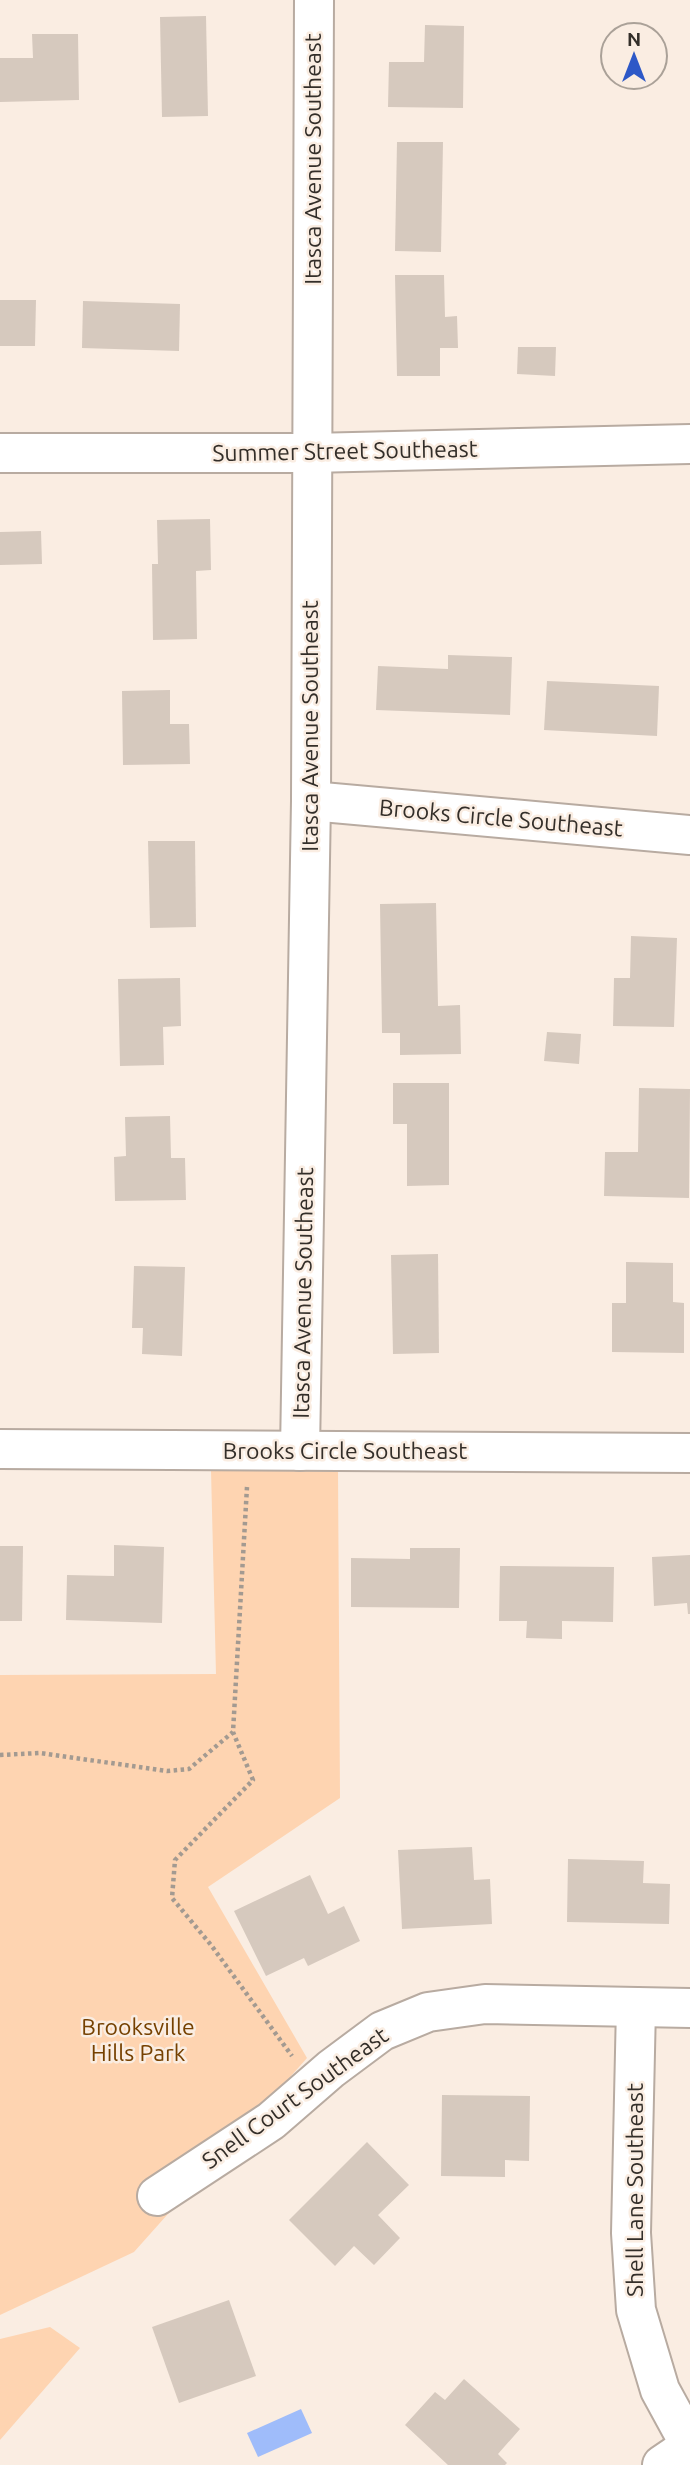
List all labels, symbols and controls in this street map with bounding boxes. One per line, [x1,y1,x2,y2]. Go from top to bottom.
north arrow [599,21,669,91]
text: N [627,28,641,50]
street label: Itasca Avenue Southeast [300,33,325,285]
street label: Summer Street Southeast [212,436,478,465]
street label: Itasca Avenue Southeast [297,600,322,852]
street label: Brooks Circle Southeast [378,794,624,841]
street label: Itasca Avenue Southeast [288,1167,317,1419]
street label: Brooks Circle Southeast [223,1438,467,1463]
park label: Brooksville Hills Park [81,2014,195,2065]
street label: Snell Court Southeast [197,2022,392,2173]
street label: Shell Lane Southeast [622,2083,647,2297]

